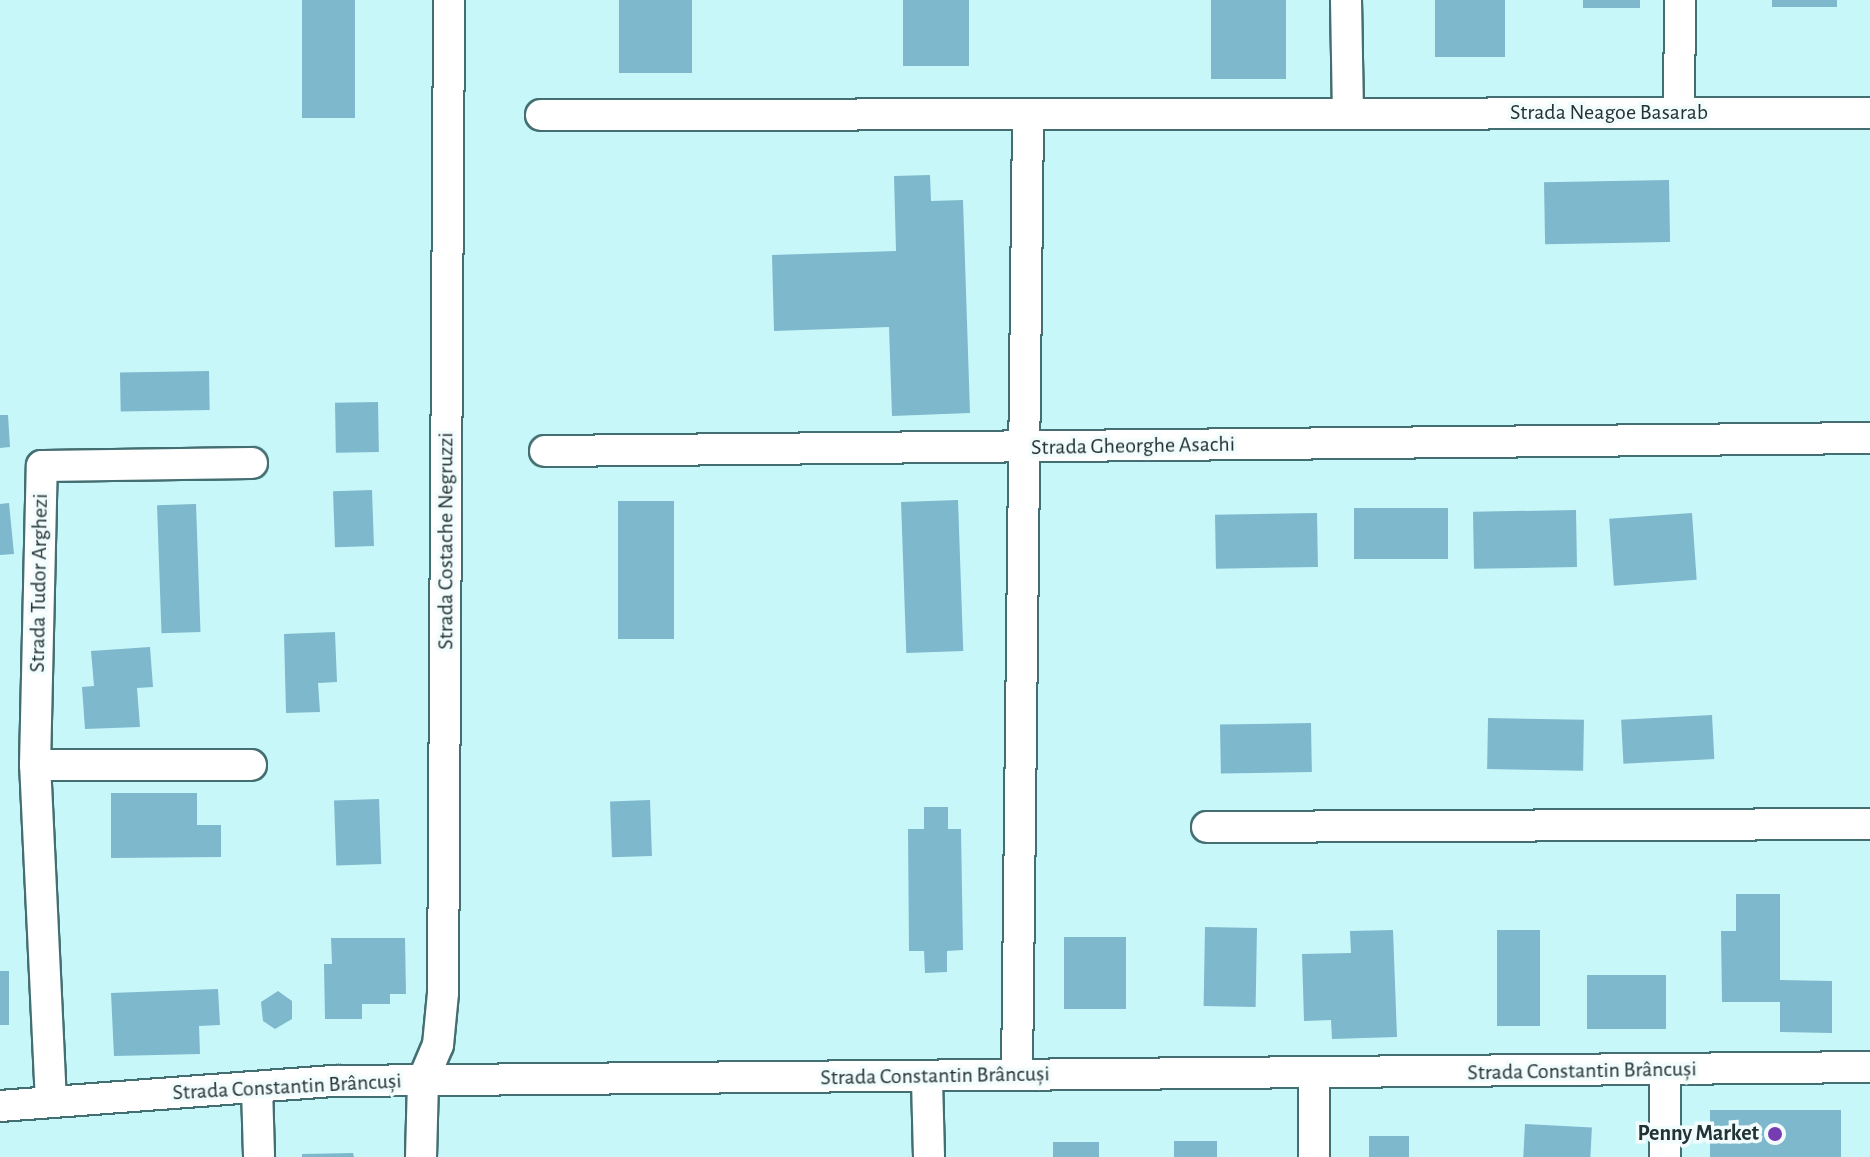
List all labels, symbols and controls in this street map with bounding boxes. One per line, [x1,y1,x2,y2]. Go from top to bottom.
street label: Strada Neagoe Basarab [1510,100,1708,126]
street label: Strada Gheorghe Asachi [1031,431,1235,461]
street label: Strada Costache Negruzzi [433,432,459,650]
street label: Strada Tudor Arghezi [24,493,54,673]
street label: Strada Constantin Brâncuși [1467,1056,1697,1086]
street label: Strada Constantin Brâncuși [820,1061,1050,1091]
street label: Strada Constantin Brâncuși [172,1068,402,1106]
place label: Penny Market [1638,1121,1759,1147]
marker: Penny Market [1766,1125,1784,1143]

